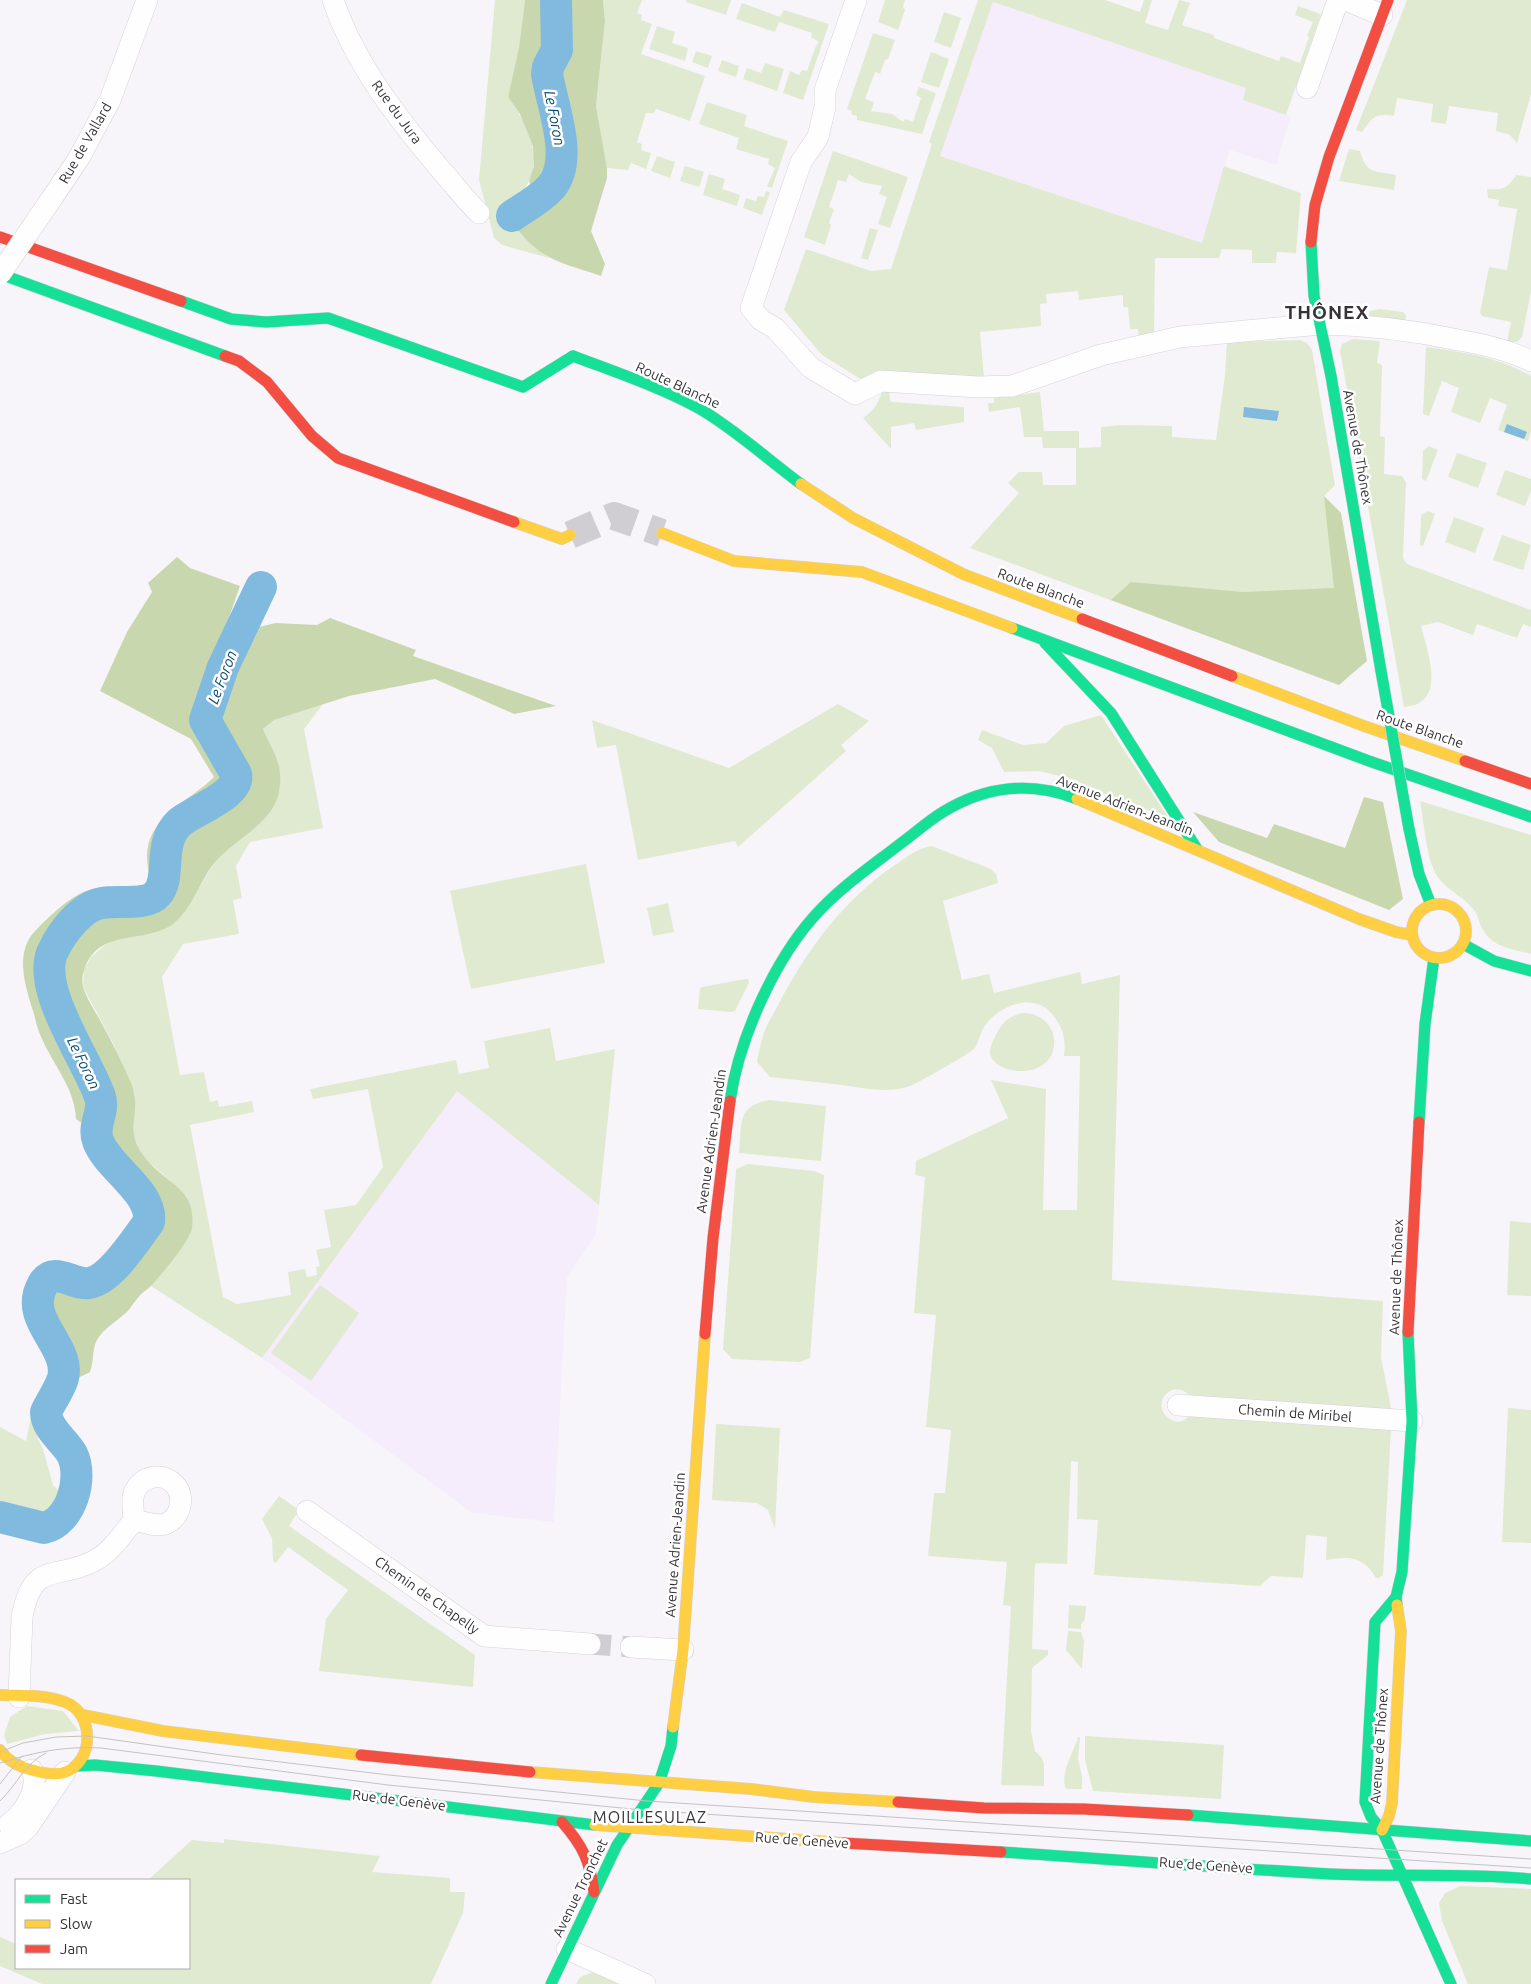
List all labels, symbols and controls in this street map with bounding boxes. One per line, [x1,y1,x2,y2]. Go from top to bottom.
street label: Rue du Jura [369,77,425,147]
water label: Le Foron [541,89,569,147]
street label: Rue de Vallard [55,100,115,186]
district label: THÔNEX [1285,301,1369,323]
street label: Route Blanche [633,358,723,412]
street label: Avenue de Thônex [1340,388,1376,506]
street label: Route Blanche [995,565,1087,611]
water label: Le Foron [204,648,240,706]
street label: Route Blanche [1374,707,1466,751]
street label: Avenue Adrien-Jeandin [1054,771,1196,839]
water label: Le Foron [64,1034,104,1092]
street label: Avenue Adrien-Jeandin [693,1068,729,1214]
street label: Avenue de Thônex [1386,1219,1406,1335]
street label: Chemin de Miribel [1238,1401,1353,1425]
street label: Avenue Adrien-Jeandin [662,1472,688,1618]
street label: Chemin de Chapelly [372,1553,483,1637]
street label: Avenue de Thônex [1367,1687,1391,1805]
street label: Rue de Genève [351,1786,447,1814]
district label: MOILLESULAZ [593,1808,707,1826]
street label: Rue de Genève [755,1829,849,1851]
street label: Avenue Tronchet [549,1836,611,1940]
street label: Rue de Genève [1159,1854,1253,1876]
legend [15,1879,190,1969]
text: Fast [60,1890,88,1907]
text: Slow [60,1915,93,1932]
text: Jam [60,1940,88,1957]

